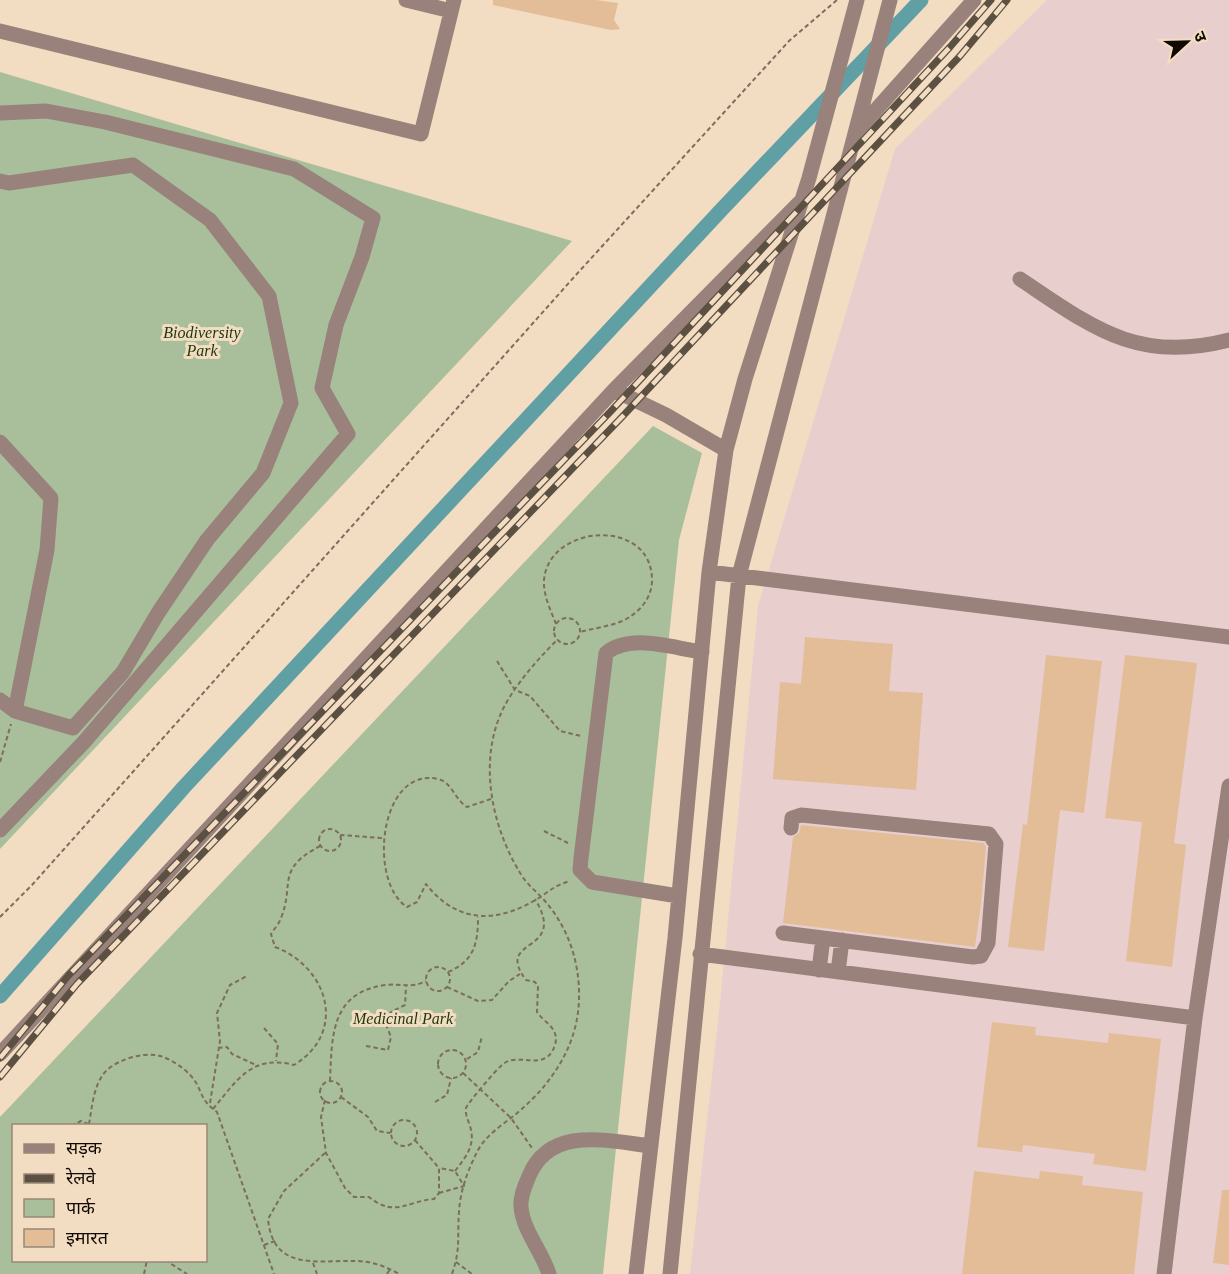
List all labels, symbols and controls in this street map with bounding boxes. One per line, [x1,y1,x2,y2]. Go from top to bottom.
north arrow [1157,12,1217,72]
text: उ [1191,29,1210,45]
park label: Biodiversity Park [163,324,242,359]
park label: Medicinal Park [352,1010,454,1027]
legend [12,1124,207,1262]
text: सड़क [66,1138,103,1158]
text: रेलवे [65,1167,97,1188]
text: पार्क [66,1197,96,1218]
text: इमारत [66,1228,109,1248]

